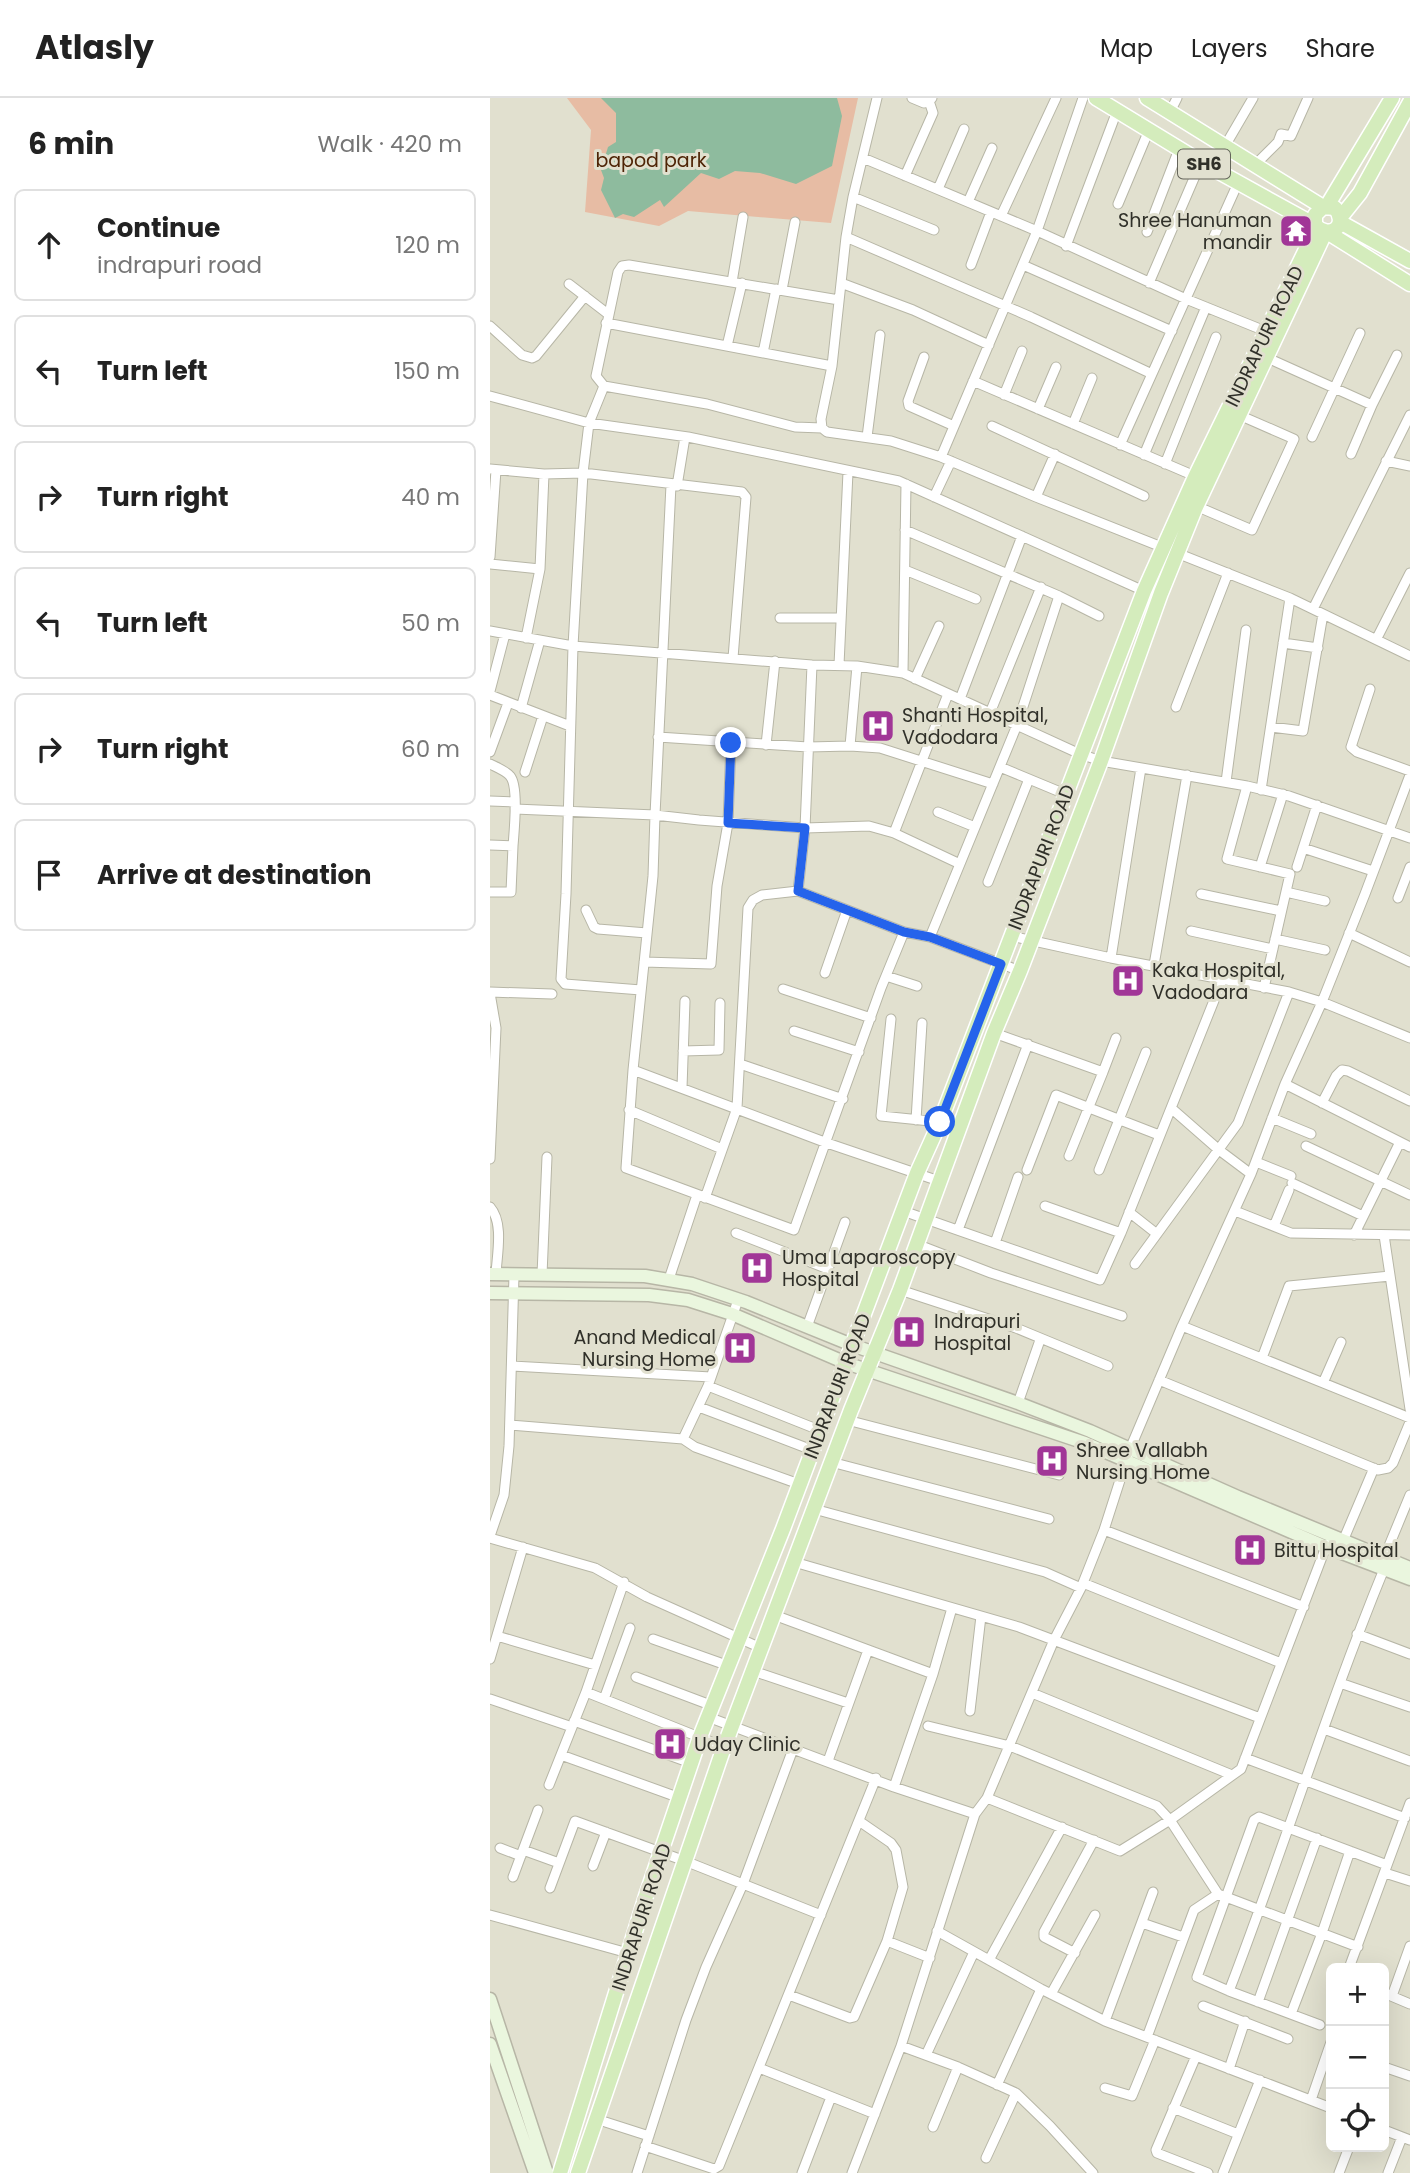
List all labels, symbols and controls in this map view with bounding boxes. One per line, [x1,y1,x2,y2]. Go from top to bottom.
text: Atlasly [35,24,154,71]
text: Map [1100,32,1153,65]
text: Layers [1191,32,1267,65]
text: Share [1305,32,1375,65]
text: 6 min [28,122,114,165]
text: Walk · 420 m [317,128,462,160]
park label: bapod park [595,147,707,174]
road number: SH6 [1178,150,1230,178]
place label: Shree Hanuman mandir [1118,207,1272,256]
text: Continue [97,210,220,246]
temple icon: Shree Hanuman mandir [1277,212,1315,250]
icon: ahead [30,226,68,264]
text: 120 m [395,229,460,261]
text: indrapuri road [97,249,262,281]
street label: INDRAPURI ROAD [1219,261,1310,411]
icon: left [30,352,68,390]
text: Turn left [97,353,208,389]
text: 150 m [394,355,460,387]
icon: right [30,478,68,516]
text: Turn right [97,479,229,515]
text: 40 m [401,481,460,513]
icon: left [30,604,68,642]
text: Turn left [97,605,208,641]
text: 50 m [401,607,460,639]
place label: Shanti Hospital, Vadodara [902,702,1048,751]
hospital icon: Shanti Hospital, Vadodara [859,707,897,745]
route end [715,727,746,758]
icon: right [30,730,68,768]
text: Turn right [97,731,229,767]
text: 60 m [401,733,460,765]
street label: INDRAPURI ROAD [1001,781,1082,934]
icon: arrive [30,856,68,894]
text: Arrive at destination [97,857,372,893]
place label: Kaka Hospital, Vadodara [1152,957,1285,1006]
hospital icon: Kaka Hospital, Vadodara [1109,962,1147,1000]
route start [924,1106,955,1137]
place label: Uma Laparoscopy Hospital [782,1244,956,1293]
hospital icon: Uma Laparoscopy Hospital [738,1249,776,1287]
place label: Indrapuri Hospital [934,1308,1020,1357]
street label: INDRAPURI ROAD [797,1310,878,1463]
hospital icon: Indrapuri Hospital [890,1313,928,1351]
place label: Anand Medical Nursing Home [573,1324,716,1373]
hospital icon: Anand Medical Nursing Home [721,1329,759,1367]
place label: Shree Vallabh Nursing Home [1076,1437,1210,1486]
hospital icon: Shree Vallabh Nursing Home [1033,1442,1071,1480]
hospital icon: Bittu Hospital [1231,1531,1269,1569]
place label: Bittu Hospital [1274,1537,1399,1564]
hospital icon: Uday Clinic [651,1725,689,1763]
place label: Uday Clinic [694,1731,801,1758]
street label: INDRAPURI ROAD [605,1840,678,1994]
map controls [1326,1963,1389,2152]
button: + [1326,1963,1389,2026]
button: − [1326,2026,1389,2089]
button: locate [1326,2089,1389,2152]

